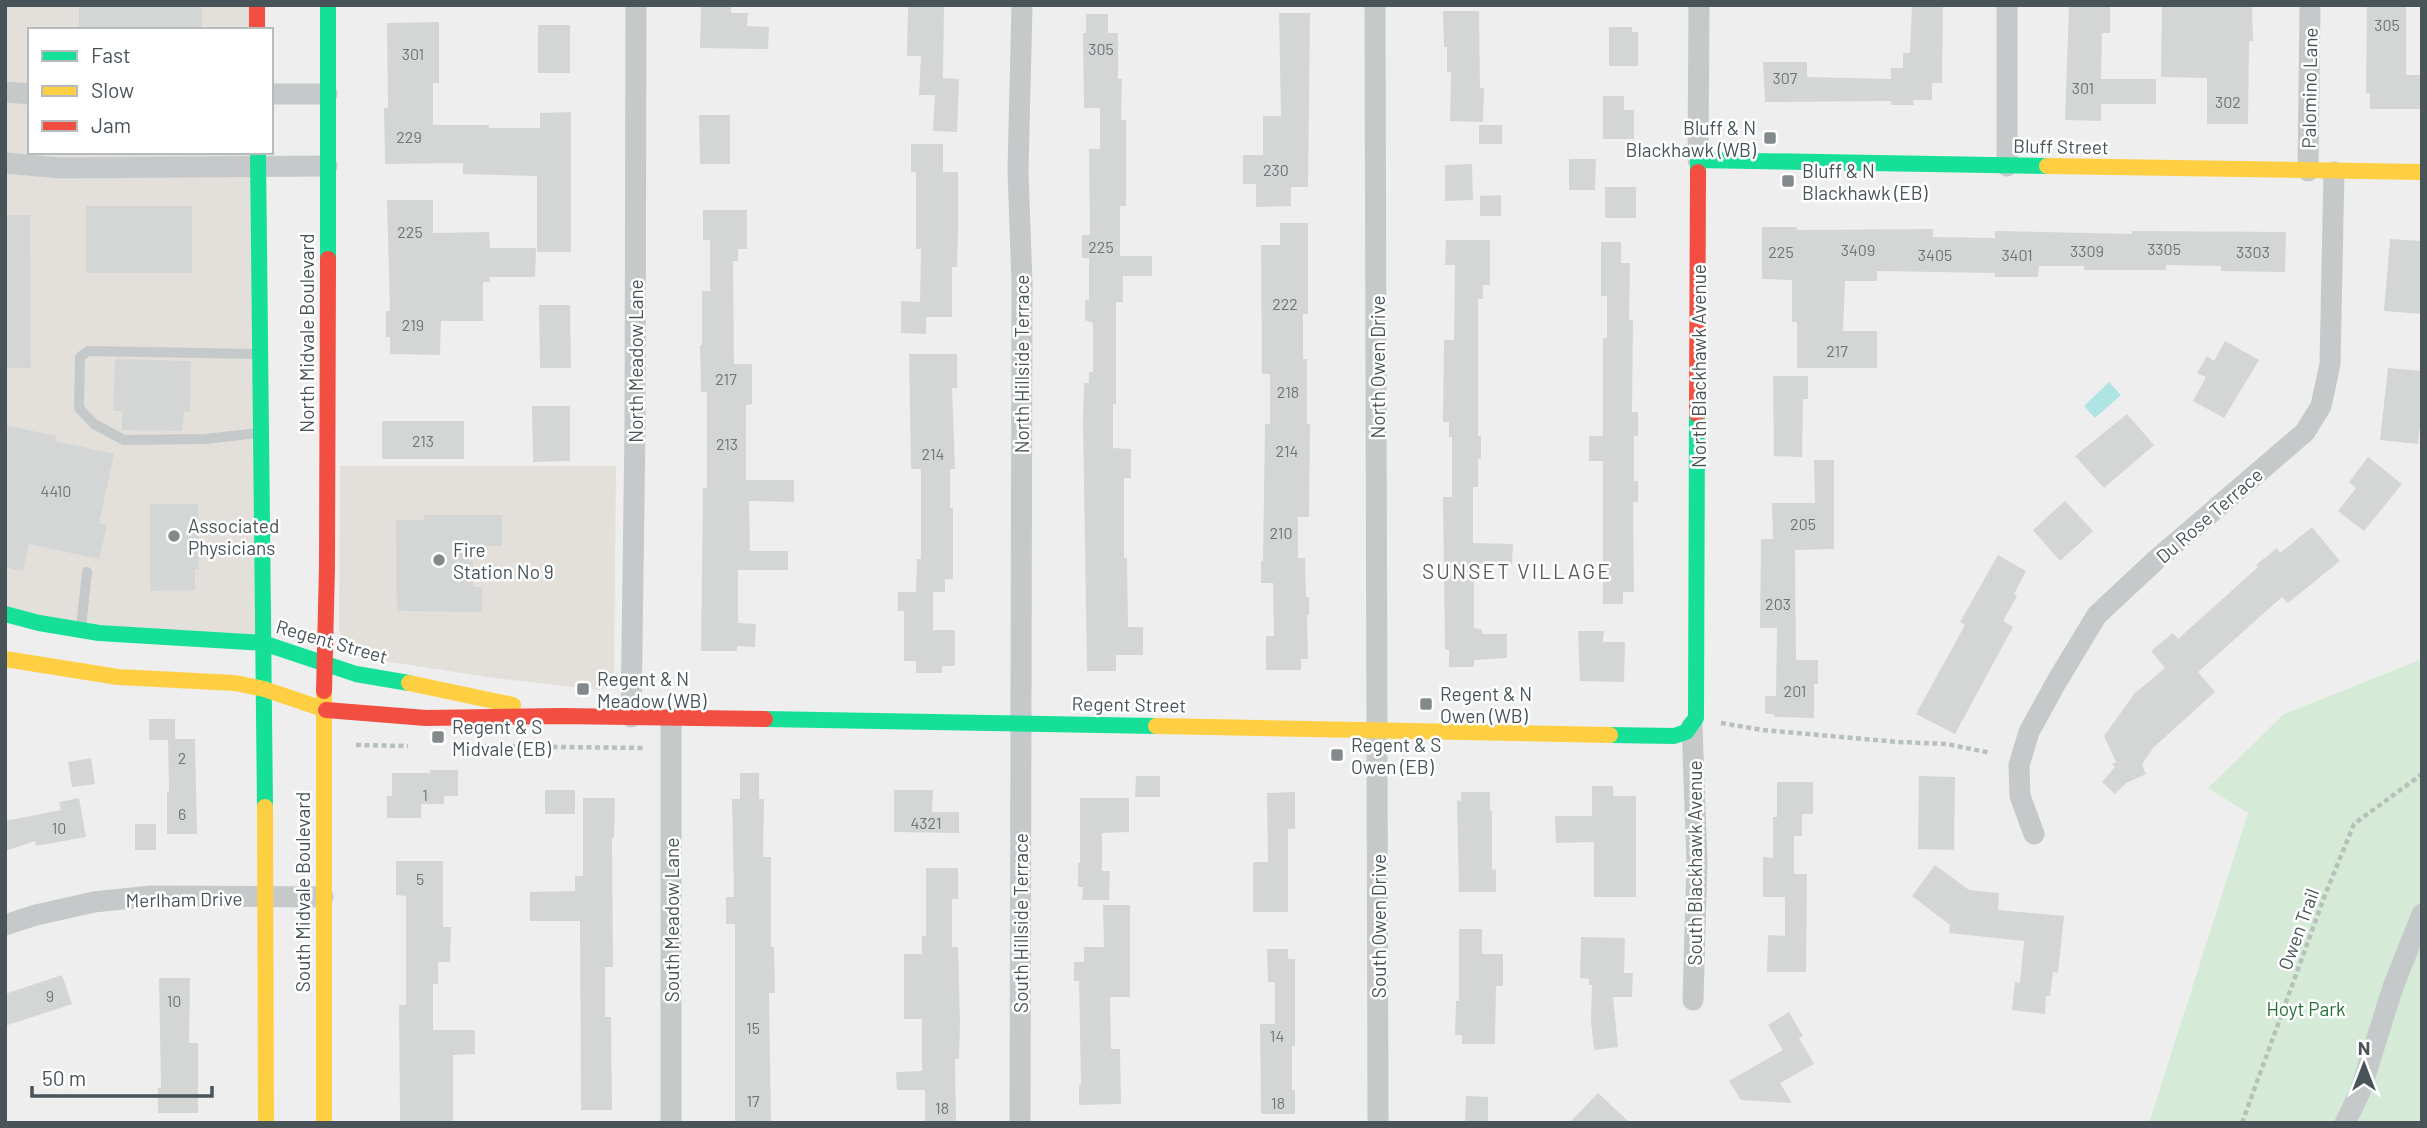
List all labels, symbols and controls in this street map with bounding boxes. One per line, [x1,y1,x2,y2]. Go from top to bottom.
house number: 305 [2374,15,2400,34]
street label: Palomino Lane [2296,27,2322,149]
legend [28,28,273,154]
house number: 305 [1088,39,1114,58]
text: Fast [91,42,131,67]
house number: 301 [402,44,424,63]
house number: 307 [1773,68,1798,87]
text: Slow [91,77,134,102]
house number: 301 [2072,78,2094,97]
house number: 302 [2215,92,2241,111]
text: Jam [91,112,131,137]
place label: Bluff & N Blackhawk (WB) [1626,116,1757,161]
house number: 229 [396,127,422,146]
marker: Bluff & N Blackhawk (WB) [1762,130,1778,146]
street label: Bluff Street [2013,134,2109,158]
place label: Bluff & N Blackhawk (EB) [1802,159,1929,204]
house number: 230 [1263,160,1289,179]
marker: Bluff & N Blackhawk (EB) [1780,173,1796,189]
house number: 225 [397,222,423,241]
street label: North Midvale Boulevard [295,233,318,433]
house number: 225 [1088,237,1114,256]
house number: 3305 [2147,239,2181,258]
house number: 3409 [1841,240,1875,259]
house number: 3309 [2070,241,2104,260]
house number: 225 [1768,242,1794,261]
house number: 3303 [2236,242,2270,261]
house number: 3405 [1918,245,1952,264]
house number: 3401 [2001,245,2033,264]
street label: North Blackhawk Avenue [1687,264,1710,468]
street label: North Hillside Terrace [1010,275,1033,453]
street label: North Meadow Lane [624,279,647,443]
house number: 222 [1272,294,1298,313]
street label: North Owen Drive [1366,295,1389,439]
house number: 219 [402,315,424,334]
house number: 217 [1826,341,1848,360]
house number: 217 [715,369,737,388]
house number: 218 [1277,382,1299,401]
house number: 213 [412,431,434,450]
house number: 213 [716,434,738,453]
house number: 214 [1276,441,1298,460]
house number: 214 [922,444,944,463]
street label: Du Rose Terrace [2151,463,2267,567]
house number: 4410 [41,481,71,500]
place label: Associated Physicians [188,514,279,559]
house number: 205 [1790,514,1816,533]
house number: 210 [1270,523,1293,542]
marker: Associated Physicians [166,528,182,544]
place label: Fire Station No 9 [453,538,554,583]
marker: Fire Station No 9 [431,552,447,568]
district label: SUNSET VILLAGE [1422,558,1612,583]
house number: 203 [1765,594,1791,613]
street label: Regent Street [274,614,390,668]
place label: Regent & N Meadow (WB) [597,667,707,712]
marker: Regent & N Meadow (WB) [575,681,591,697]
house number: 201 [1784,681,1806,700]
place label: Regent & N Owen (WB) [1440,682,1532,727]
street label: Regent Street [1071,691,1187,717]
marker: Regent & N Owen (WB) [1418,696,1434,712]
place label: Regent & S Midvale (EB) [452,715,552,760]
marker: Regent & S Midvale (EB) [430,729,446,745]
place label: Regent & S Owen (EB) [1351,733,1441,778]
marker: Regent & S Owen (EB) [1329,747,1345,763]
house number: 2 [178,748,186,767]
street label: South Blackhawk Avenue [1683,760,1706,966]
house number: 1 [422,785,428,804]
street label: South Midvale Boulevard [291,792,314,992]
house number: 6 [178,804,186,823]
house number: 4321 [910,813,942,832]
house number: 10 [52,818,66,837]
street label: South Hillside Terrace [1009,833,1032,1013]
street label: South Meadow Lane [660,838,683,1002]
street label: South Owen Drive [1367,854,1390,998]
house number: 5 [416,869,424,888]
street label: Owen Trail [2273,885,2323,973]
street label: Merlham Drive [125,886,243,912]
house number: 9 [46,986,54,1005]
house number: 10 [167,991,181,1010]
park label: Hoyt Park [2266,997,2346,1020]
house number: 15 [746,1018,760,1037]
house number: 14 [1270,1026,1284,1045]
north arrow [2329,1030,2399,1100]
text: N [2358,1036,2370,1059]
scale bar [32,1054,212,1098]
text: 50 m [42,1065,86,1090]
house number: 17 [746,1091,760,1110]
house number: 18 [1271,1093,1285,1112]
house number: 18 [935,1098,949,1117]

